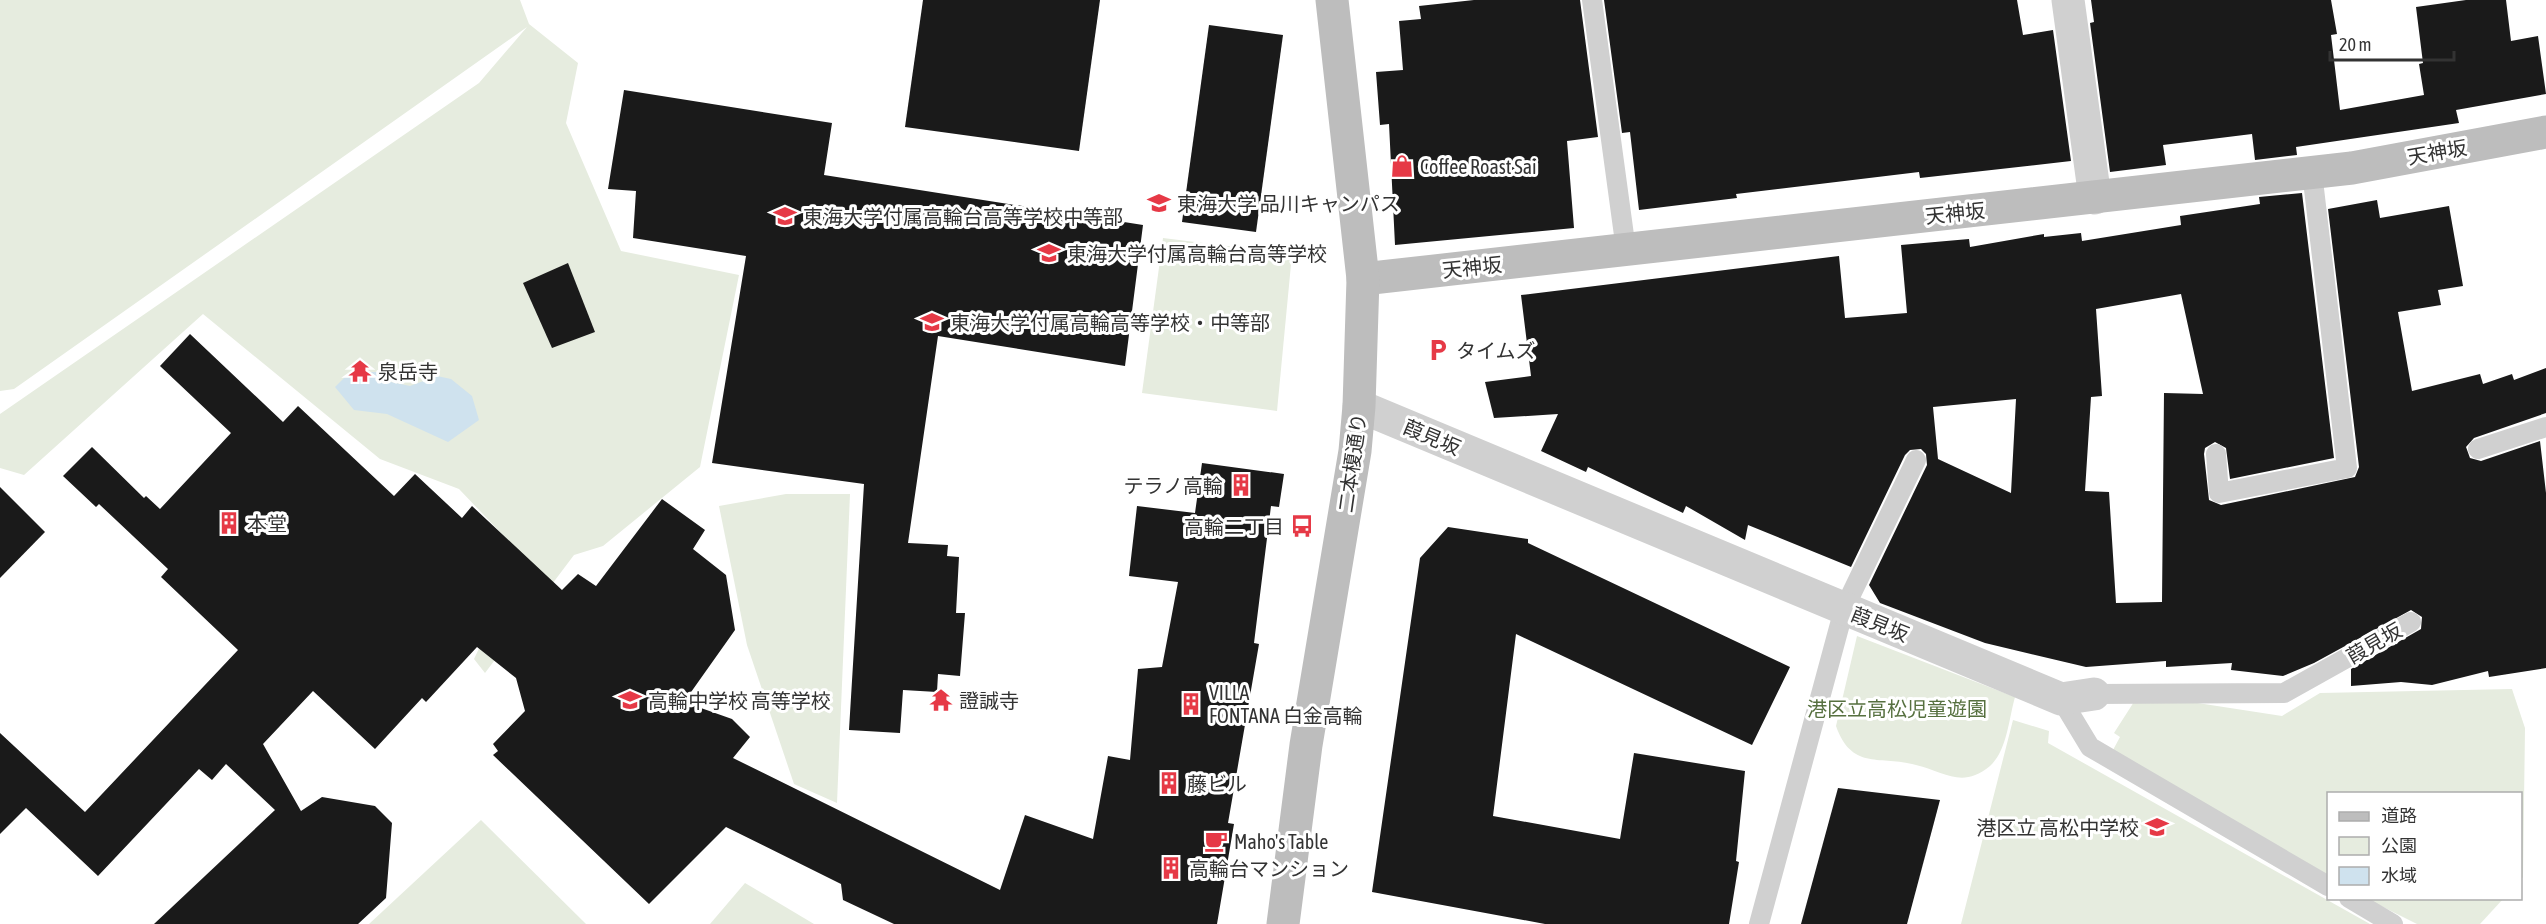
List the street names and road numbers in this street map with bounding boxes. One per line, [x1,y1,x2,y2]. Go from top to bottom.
street label: 天神坂 [2405,135,2469,169]
street label: 天神坂 [1924,198,1986,228]
street label: 天神坂 [1441,252,1503,282]
street label: 二本榎通り [1334,412,1370,514]
street label: 葭見坂 [1400,415,1464,459]
street label: 葭見坂 [1848,602,1912,646]
street label: 葭見坂 [2342,618,2406,668]

